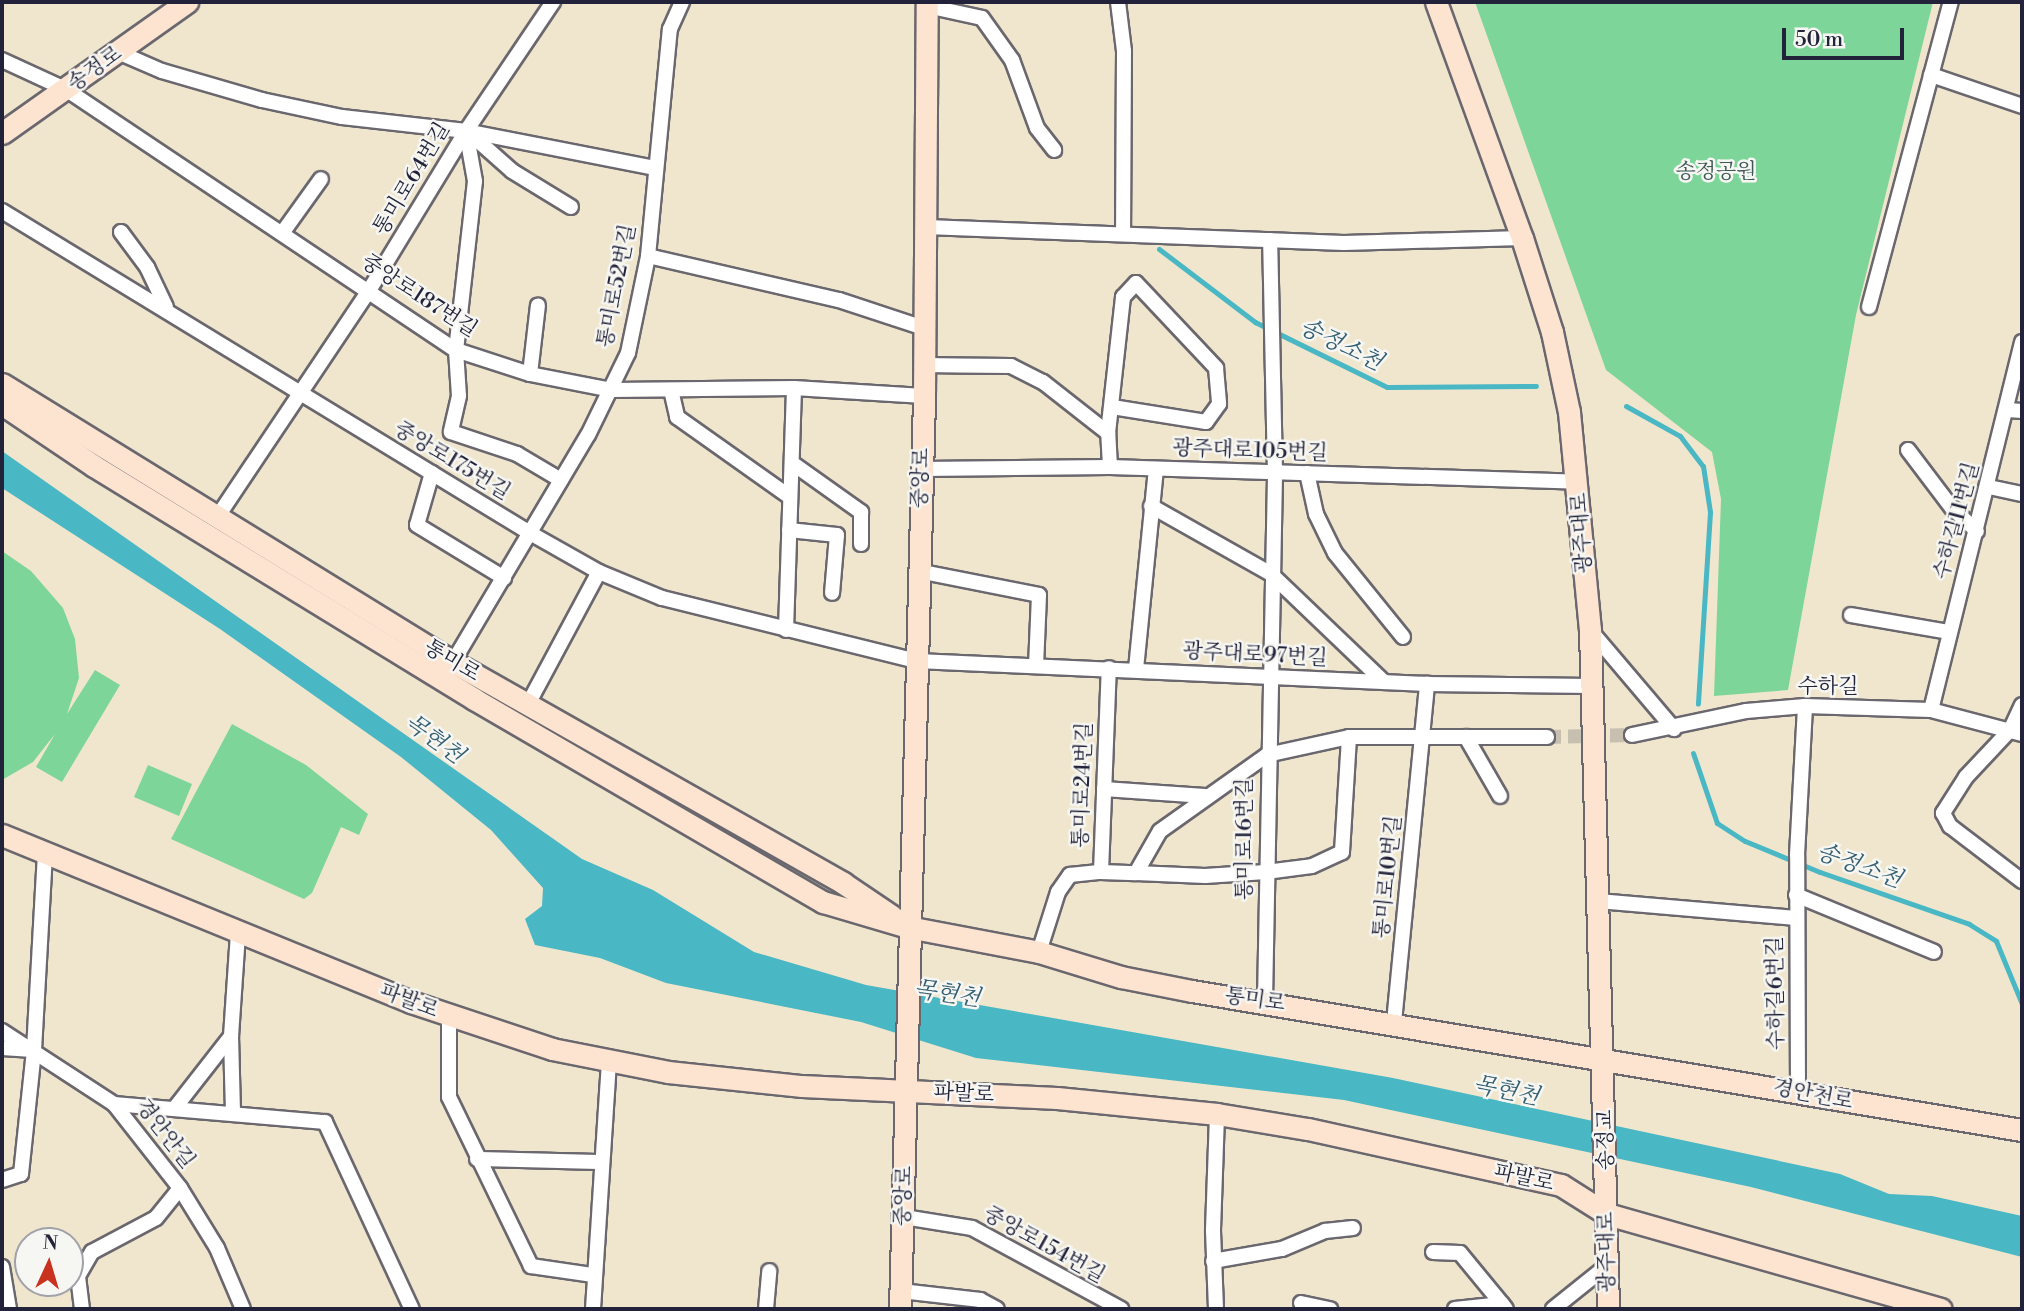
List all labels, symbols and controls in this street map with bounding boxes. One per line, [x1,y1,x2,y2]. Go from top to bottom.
scale bar [1786,14,1909,58]
text: 50 m [1795,27,1843,53]
street label: 송정로 [63,41,127,97]
street label: 통미로64번길 [368,118,456,240]
park label: 송정공원 [1675,159,1757,185]
street label: 통미로52번길 [593,222,641,350]
street label: 중앙로187번길 [356,249,482,343]
water label: 송정소천 [1295,313,1387,377]
street label: 중앙로175번길 [389,416,515,506]
street label: 광주대로105번길 [1172,436,1328,466]
street label: 중앙로 [907,447,935,509]
street label: 수하길11번길 [1929,460,1985,582]
street label: 광주대로 [1567,492,1597,574]
street label: 통미로 [419,635,485,687]
street label: 광주대로97번길 [1182,639,1328,671]
street label: 수하길 [1798,674,1858,700]
water label: 목현천 [399,708,469,770]
street label: 통미로24번길 [1068,722,1098,848]
street label: 통미로16번길 [1232,778,1258,900]
street label: 통미로10번길 [1369,814,1407,940]
water label: 송정소천 [1813,838,1905,894]
street label: 수하길6번길 [1762,936,1790,1050]
water label: 목현천 [912,975,982,1013]
street label: 파발로 [376,978,442,1024]
street label: 통미로 [1223,983,1287,1017]
water label: 목현천 [1471,1071,1541,1111]
street label: 경안천로 [1771,1075,1855,1115]
street label: 파발로 [933,1080,995,1108]
street label: 경안안길 [130,1094,200,1174]
street label: 송정교 [1593,1109,1619,1171]
street label: 파발로 [1492,1159,1556,1197]
street label: 중앙로 [890,1165,918,1227]
street label: 중앙로154번길 [979,1201,1109,1289]
street label: 광주대로 [1594,1211,1620,1293]
north arrow [14,1227,84,1297]
text: N [42,1231,59,1256]

